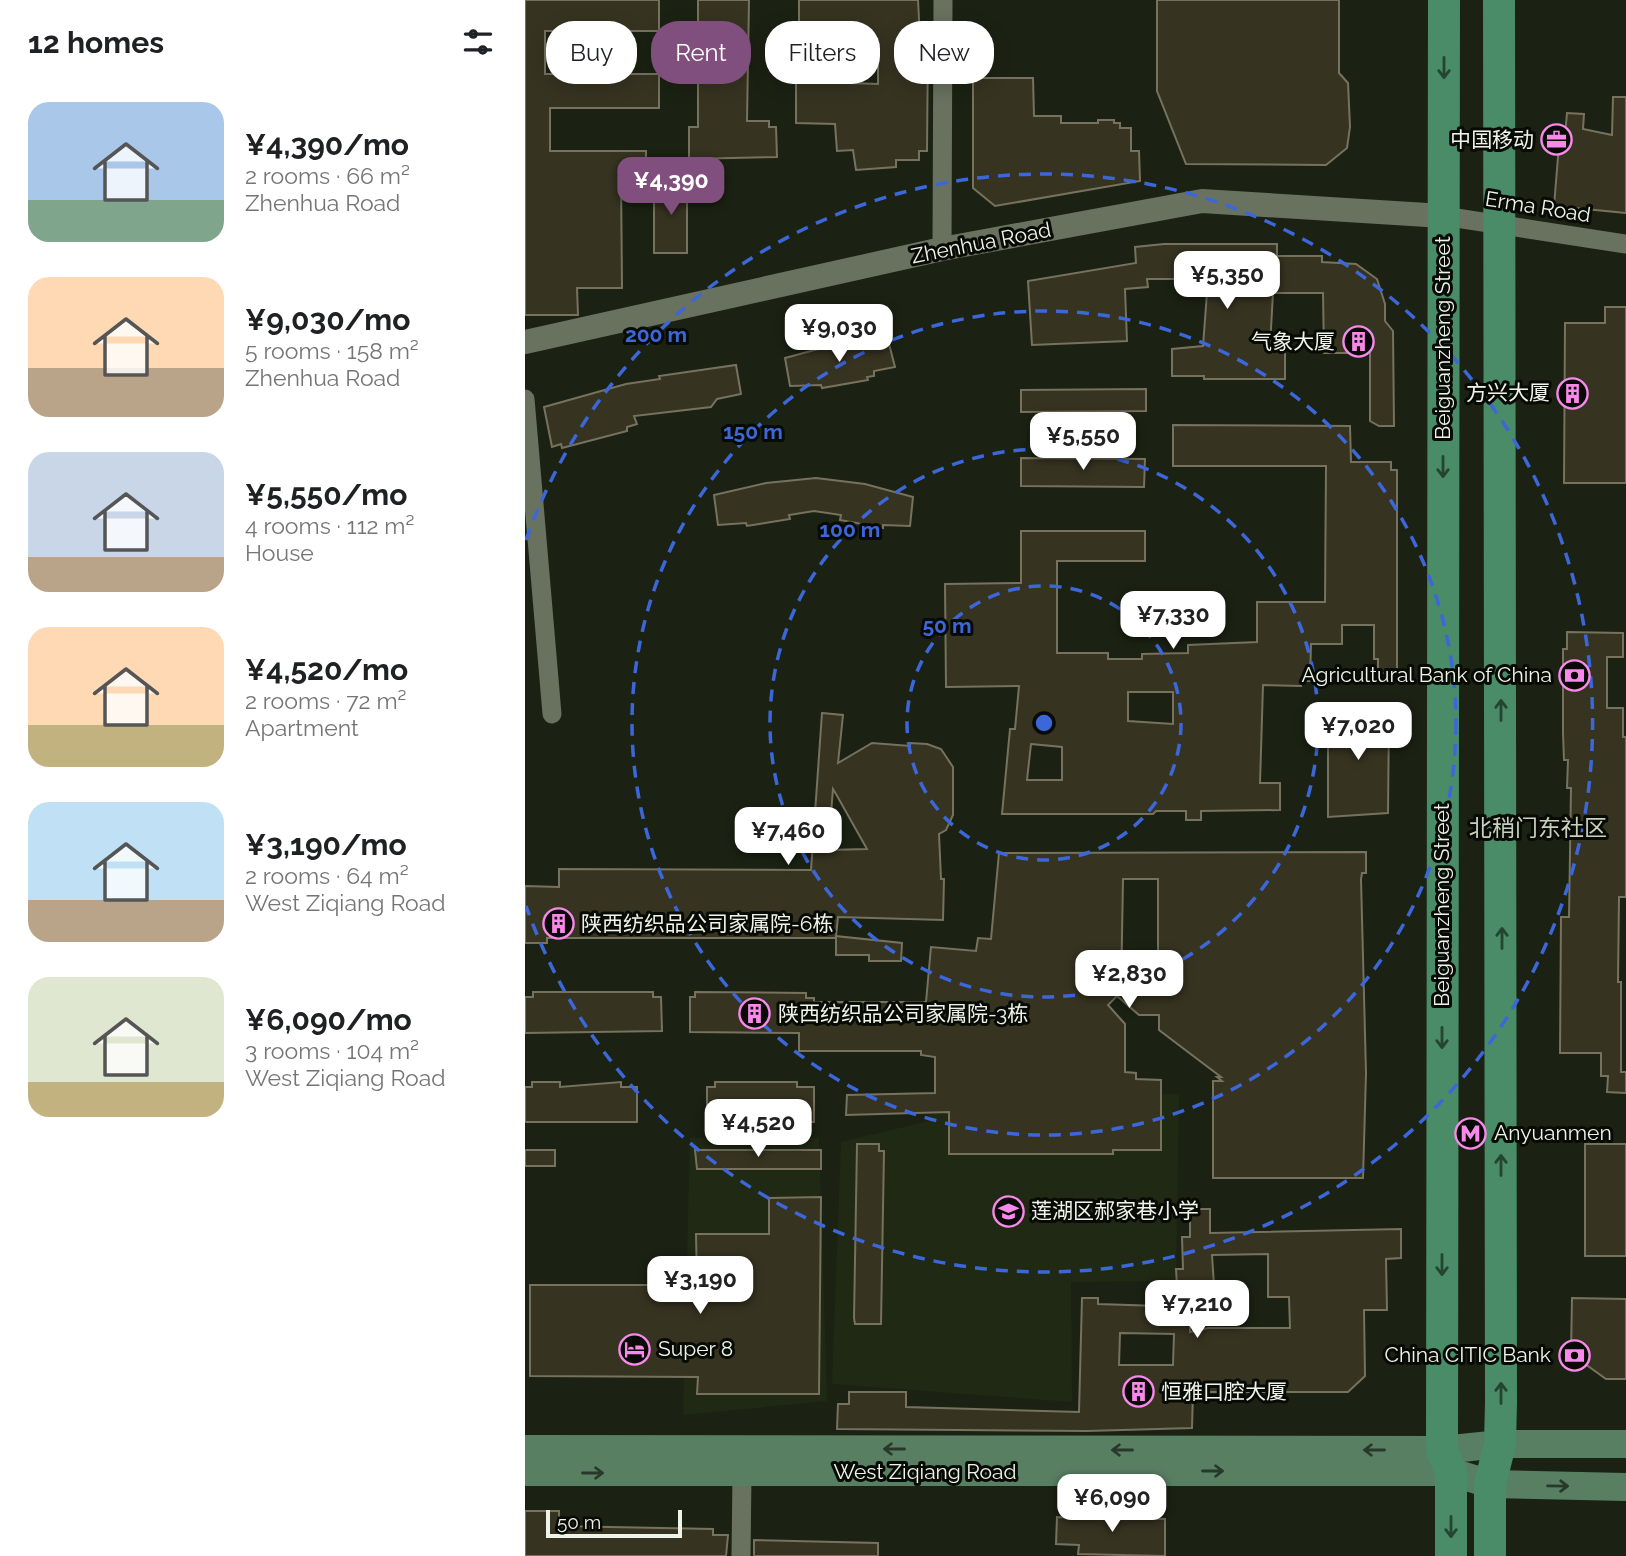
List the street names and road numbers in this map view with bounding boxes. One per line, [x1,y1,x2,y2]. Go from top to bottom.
street label: Erma Road [1484,186,1593,227]
street label: Zhenhua Road [909,217,1053,268]
street label: Beiguanzheng Street [1430,236,1455,440]
street label: Beiguanzheng Street [1429,803,1454,1007]
street label: West Ziqiang Road [833,1459,1017,1484]

